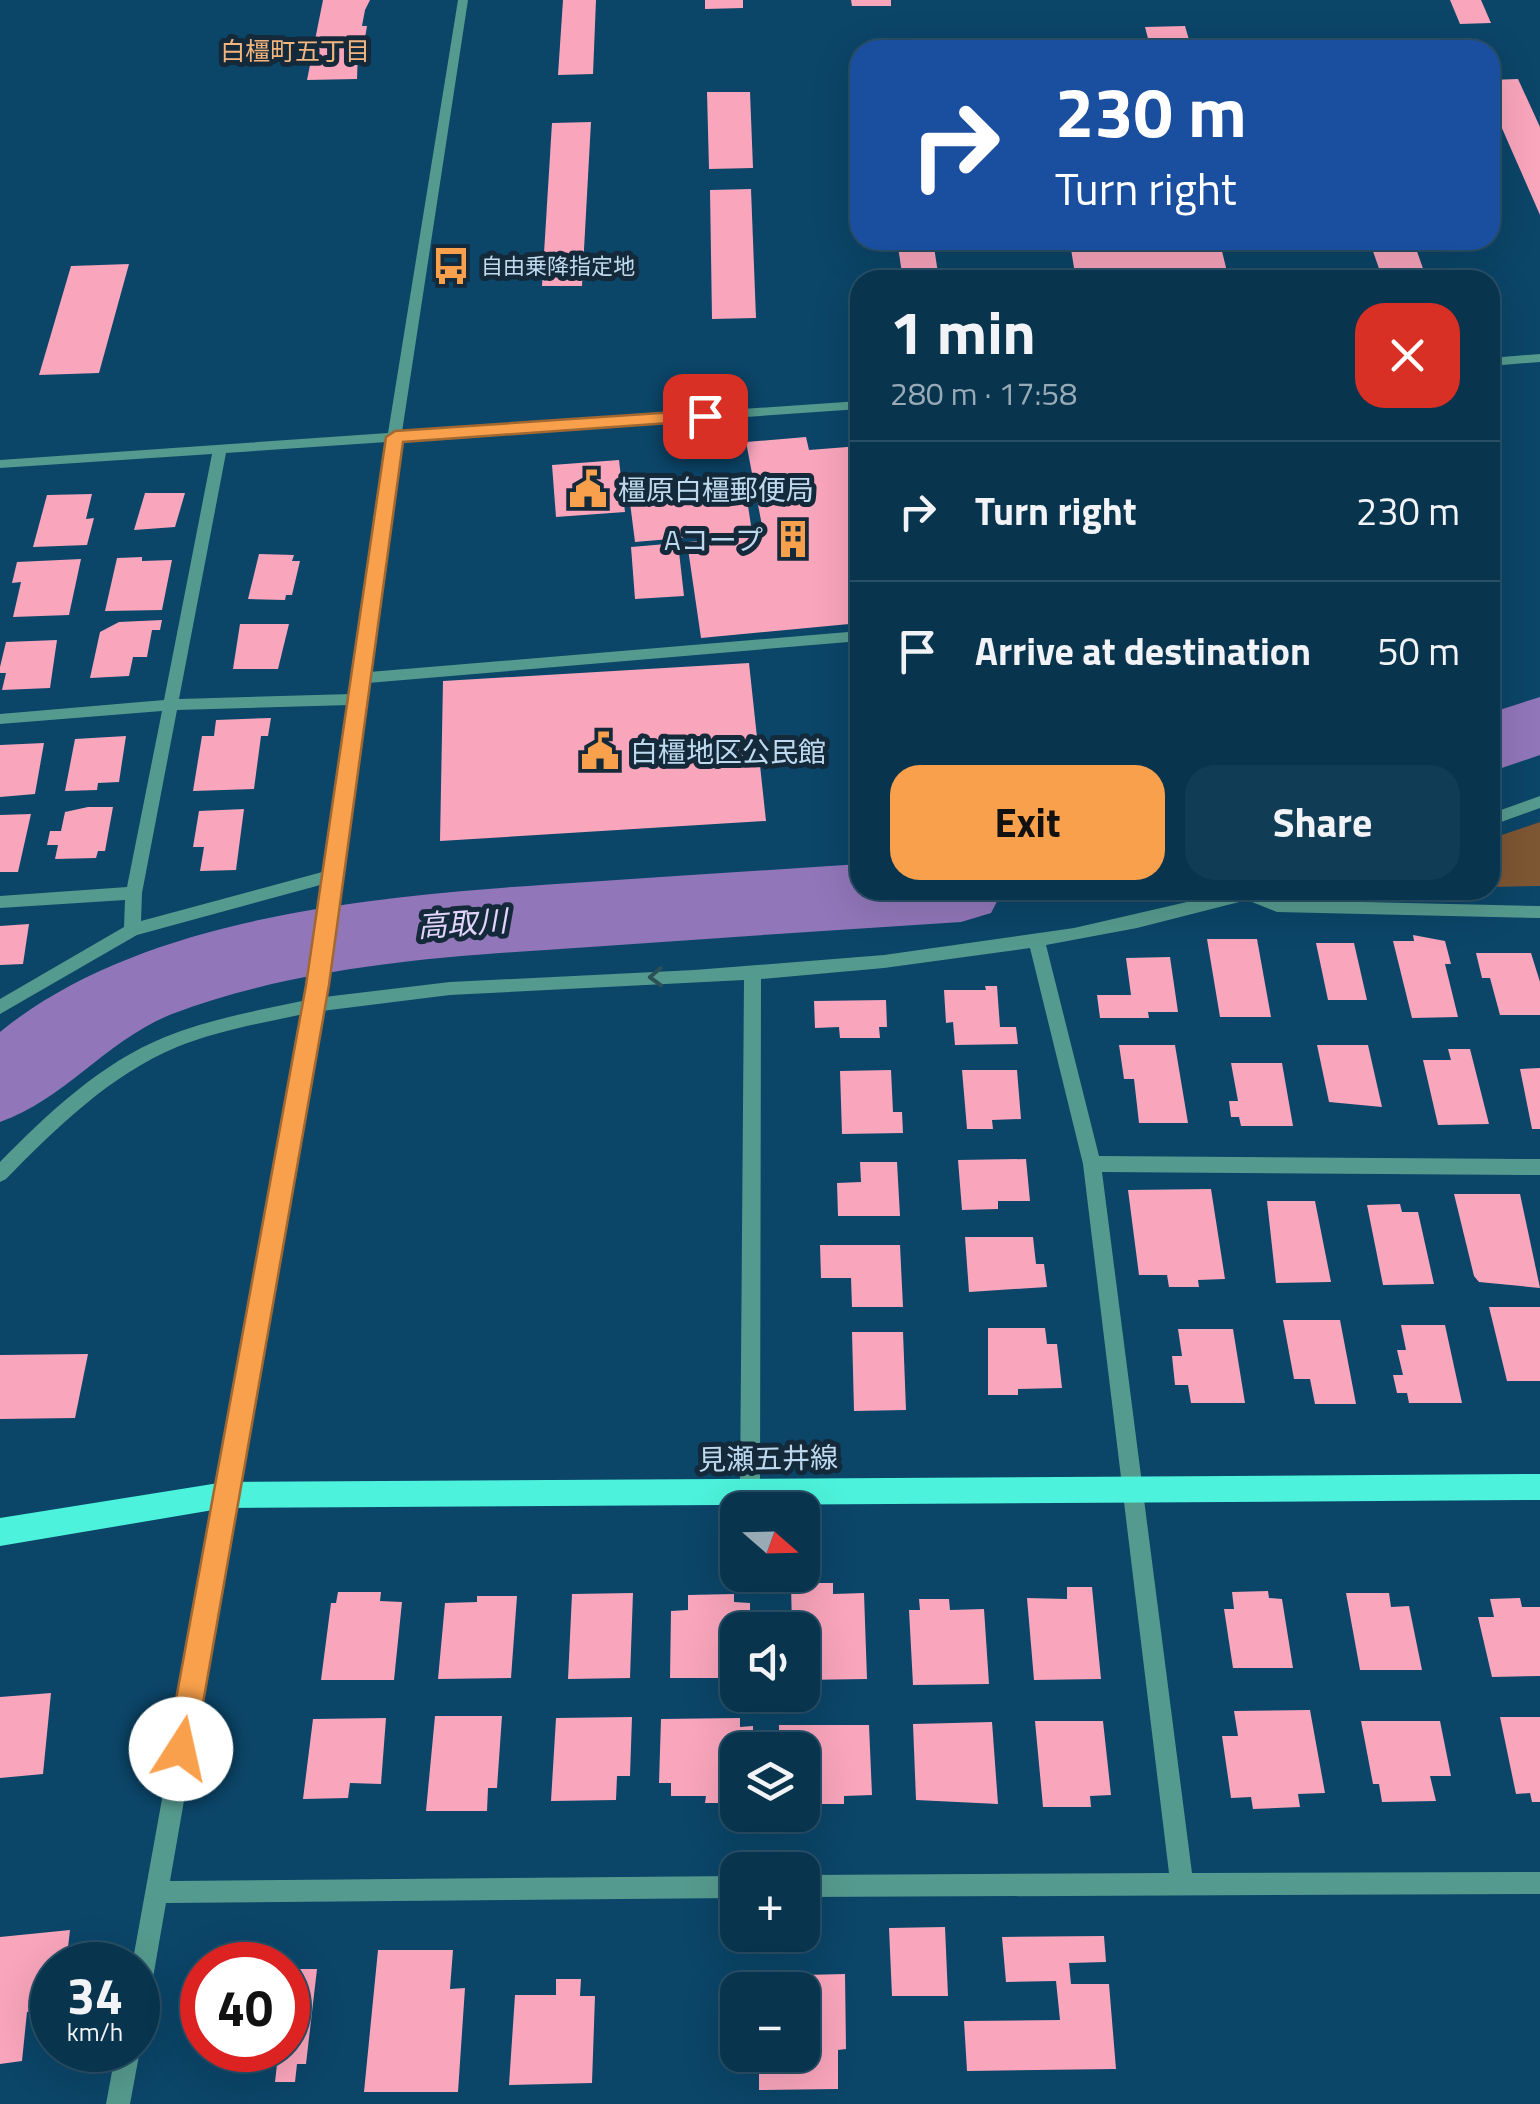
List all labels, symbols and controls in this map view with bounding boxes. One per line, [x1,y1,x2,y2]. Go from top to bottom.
district label: 白橿町五丁目 [220,32,370,70]
text: 230 m [1055,58,1247,164]
icon: right [890,80,1020,210]
text: Turn right [1055,154,1237,222]
bus stop icon: 自由乗降指定地 [430,245,472,287]
place label: 自由乗降指定地 [481,249,635,283]
text: 1 min [890,286,1036,377]
button: close [1355,303,1460,408]
text: 280 m · 17:58 [890,369,1077,417]
pin [663,374,748,459]
icon: arrive [678,389,733,444]
public building icon: 橿原白橿郵便局 [567,468,609,510]
place label: 橿原白橿郵便局 [618,468,814,511]
text: Turn right [975,482,1137,540]
text: 230 m [1356,482,1460,540]
icon: right [890,484,945,539]
place label: Aコープ [664,518,763,561]
building icon: Aコープ [772,518,814,560]
text: Arrive at destination [975,622,1311,680]
text: 50 m [1377,622,1460,680]
icon: arrive [890,624,945,679]
public building icon: 白橿地区公民館 [579,730,621,772]
place label: 白橿地区公民館 [630,730,826,773]
button: Exit [890,765,1165,880]
button: Share [1185,765,1460,880]
water label: 高取川 [416,897,511,949]
one-way arrow [647,967,663,988]
street label: 見瀬五井線 [698,1435,838,1481]
north arrow [720,1492,820,1592]
map controls [720,1492,820,2072]
button: sound [720,1612,820,1712]
position arrow [129,1697,233,1801]
button: layers [720,1732,820,1832]
button: + [720,1852,820,1952]
speed limit sign: 40 [180,1942,310,2072]
text: 34 [67,1957,123,2033]
button: − [720,1972,820,2072]
text: km/h [67,2013,123,2051]

